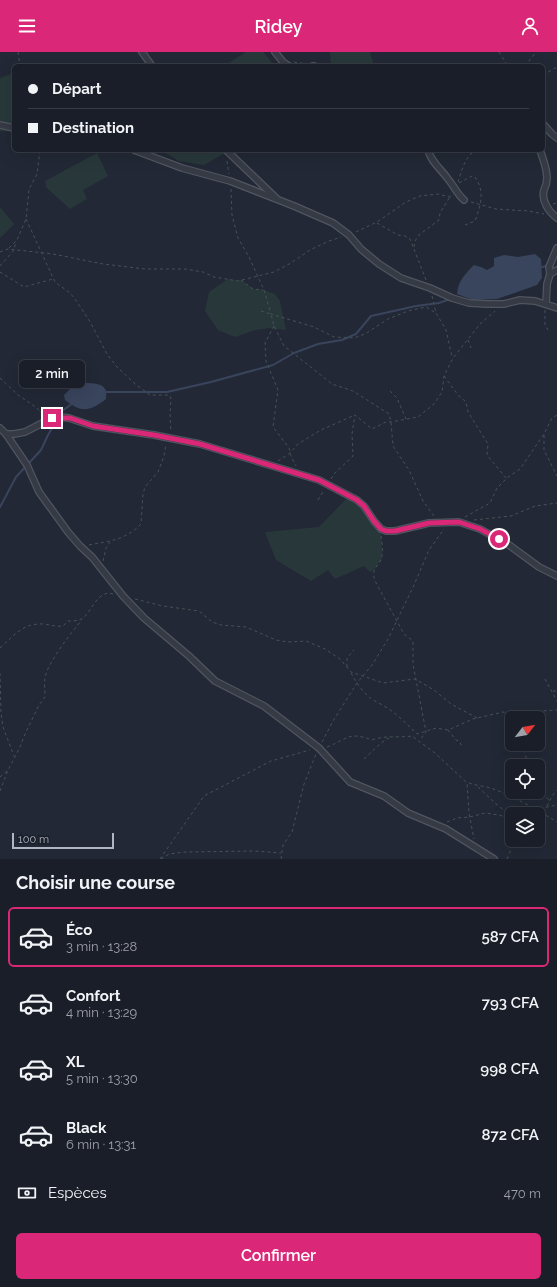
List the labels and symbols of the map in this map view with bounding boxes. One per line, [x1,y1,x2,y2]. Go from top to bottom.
callout: 2 min [19,360,85,388]
route end [43,409,61,427]
route start [490,530,508,548]
north arrow [505,711,545,751]
scale bar [12,831,114,850]

